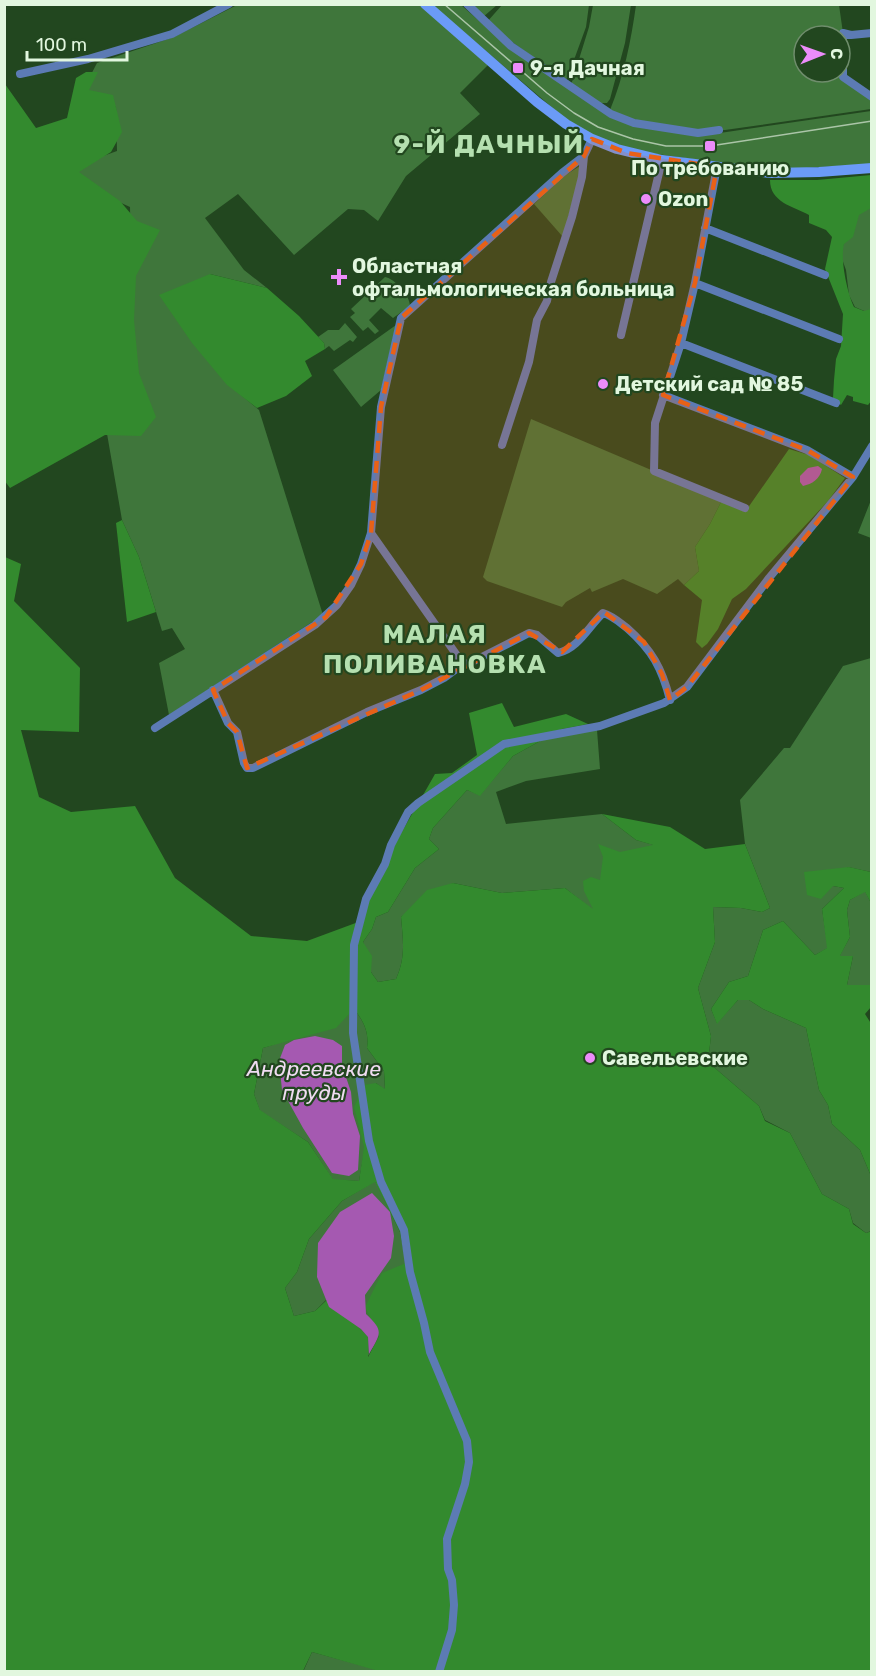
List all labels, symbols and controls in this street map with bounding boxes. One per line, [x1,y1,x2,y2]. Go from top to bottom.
scale bar [27,24,128,62]
north arrow [792,24,852,84]
text: 100 m [36,34,87,56]
text: С [827,48,846,60]
place label: 9-я Дачная [530,56,645,80]
marker: 9-я Дачная [511,61,525,75]
district label: 9-Й ДАЧНЫЙ [394,129,584,160]
marker: По требованию [703,139,717,153]
place label: По требованию [631,156,789,180]
place label: Ozon [658,187,708,211]
marker: Ozon [639,192,653,206]
place label: Областная офтальмологическая больница [352,254,675,301]
marker: Областная офтальмологическая больница [330,268,348,286]
place label: Детский сад № 85 [615,372,803,396]
marker: Детский сад № 85 [596,377,610,391]
district label: МАЛАЯ ПОЛИВАНОВКА [323,619,547,680]
place label: Савельевские [602,1046,748,1070]
marker: Савельевские [583,1051,597,1065]
water label: Андреевские пруды [246,1056,381,1105]

